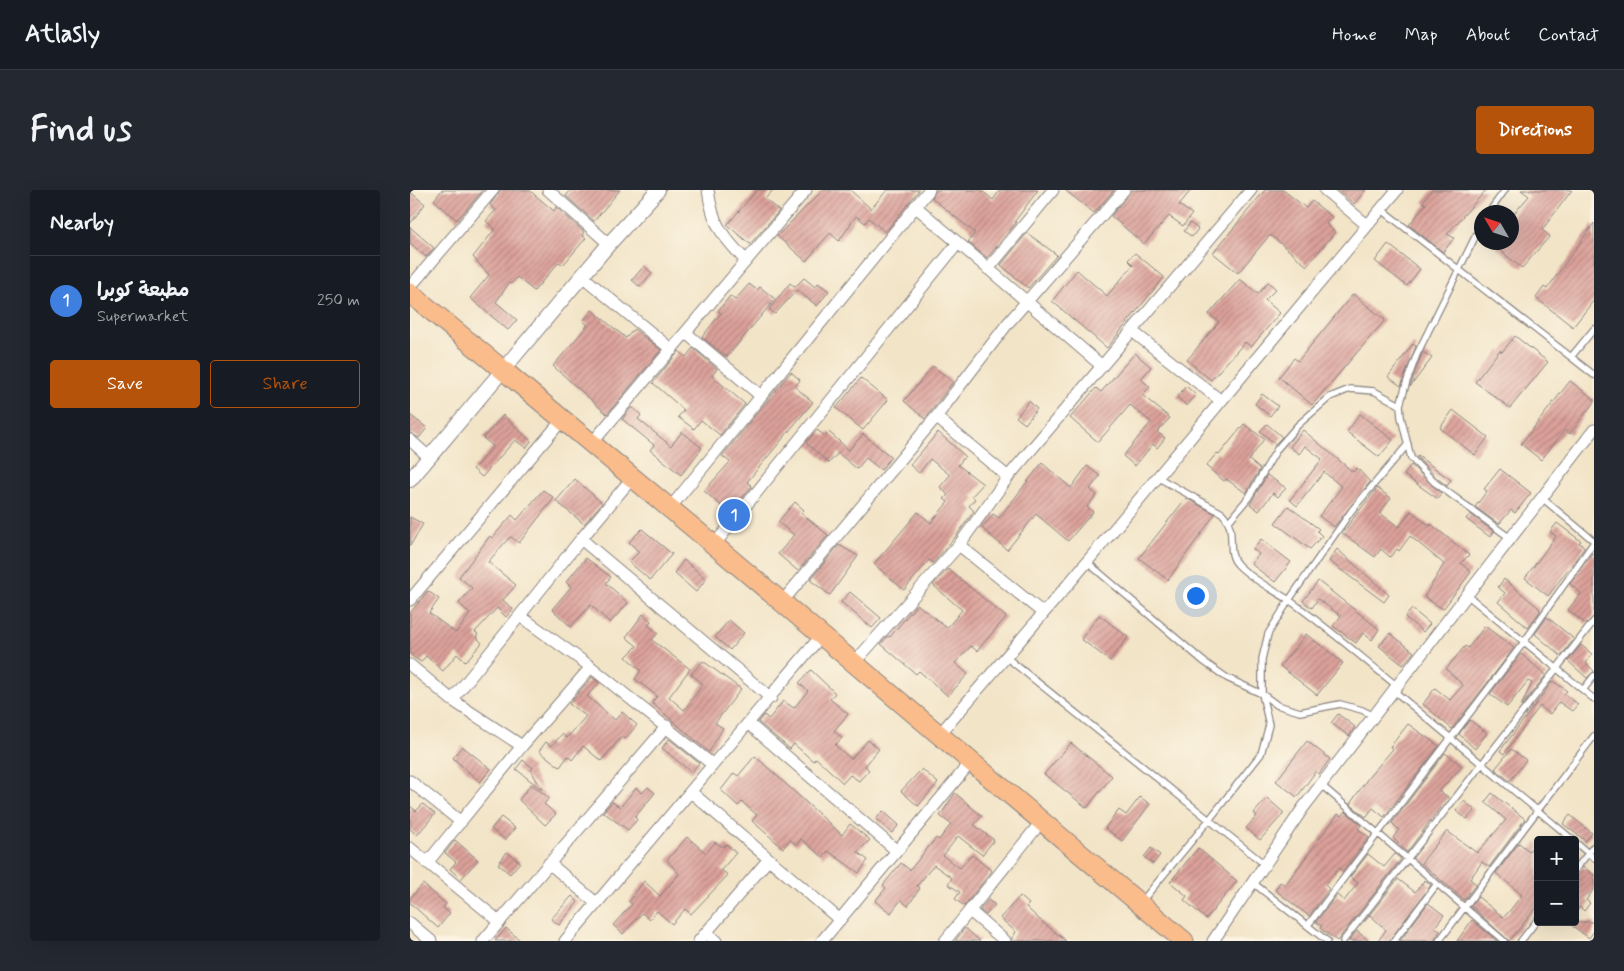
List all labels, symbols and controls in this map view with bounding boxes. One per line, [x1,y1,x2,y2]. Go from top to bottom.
text: Atlasly [25,19,100,50]
text: Home [1332,23,1377,47]
text: Map [1405,23,1438,47]
text: About [1466,23,1510,47]
text: Contact [1538,23,1599,47]
button: Directions [1476,106,1594,154]
text: Find us [30,107,132,153]
north arrow [1474,205,1519,250]
text: Nearby [50,209,114,237]
text: مطبعة كوبرا [97,278,189,303]
text: 1 [62,290,70,311]
text: 250 m [317,290,360,311]
text: Supermarket [97,306,188,327]
button: Save [50,360,200,408]
button: Share [210,360,360,408]
pin: 1 [718,496,750,534]
your location [1183,583,1209,609]
map controls [1534,836,1579,926]
button: + [1534,836,1579,881]
button: − [1534,881,1579,926]

